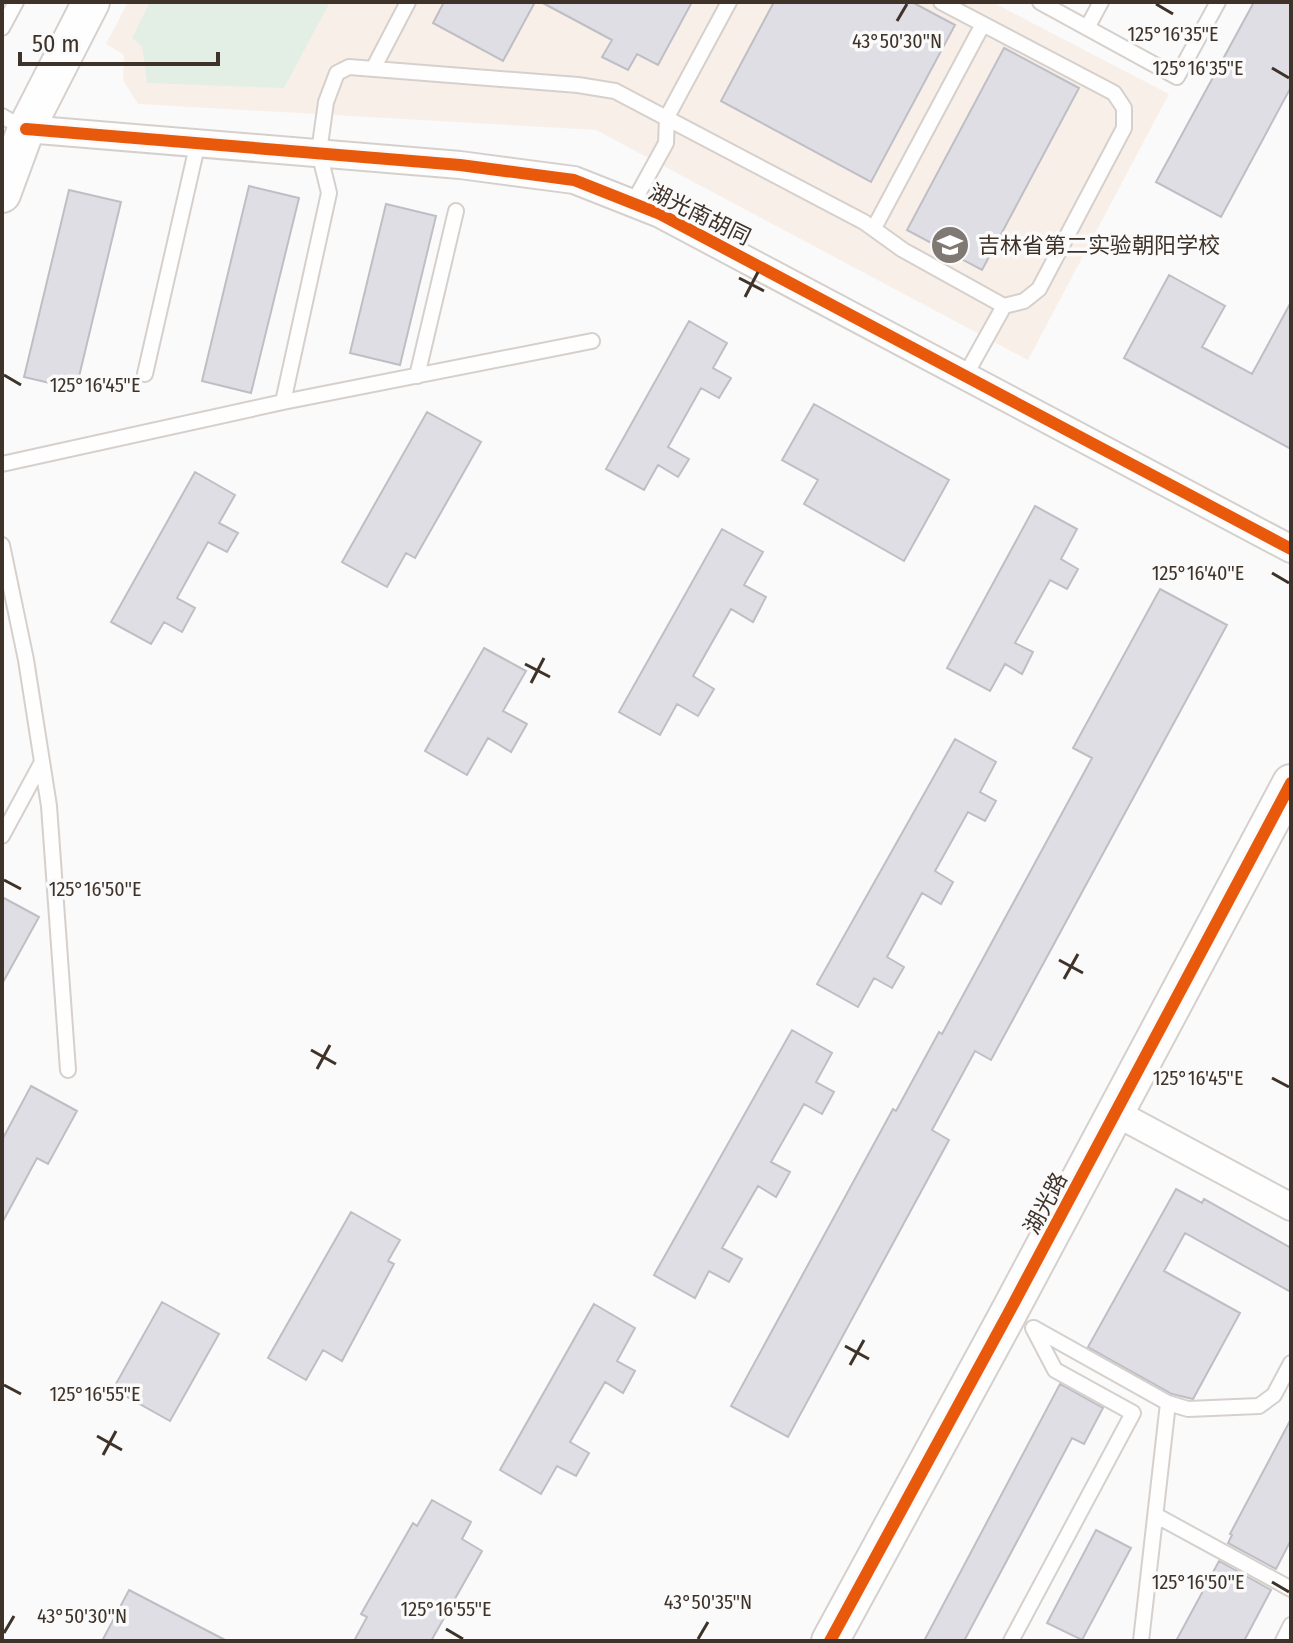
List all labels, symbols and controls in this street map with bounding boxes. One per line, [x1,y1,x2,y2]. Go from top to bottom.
scale bar [20,16,218,66]
text: 125°16'35"E [1128,22,1218,46]
text: 43°50'30"N [852,29,942,53]
text: 50 m [32,30,80,58]
text: 125°16'35"E [1153,56,1243,80]
street label: 湖光南胡同 [644,178,755,251]
school or university icon: 吉林省第二实验朝阳学校 [929,224,971,266]
place label: 吉林省第二实验朝阳学校 [978,232,1220,259]
text: 125°16'45"E [50,373,140,397]
text: 125°16'40"E [1152,561,1244,585]
text: 125°16'50"E [49,877,141,901]
text: 125°16'45"E [1153,1066,1243,1090]
street label: 湖光路 [1018,1168,1073,1239]
text: 125°16'55"E [50,1382,140,1406]
text: 125°16'50"E [1152,1570,1244,1594]
text: 43°50'35"N [664,1590,752,1614]
text: 125°16'55"E [401,1597,491,1621]
text: 43°50'30"N [37,1604,127,1628]

